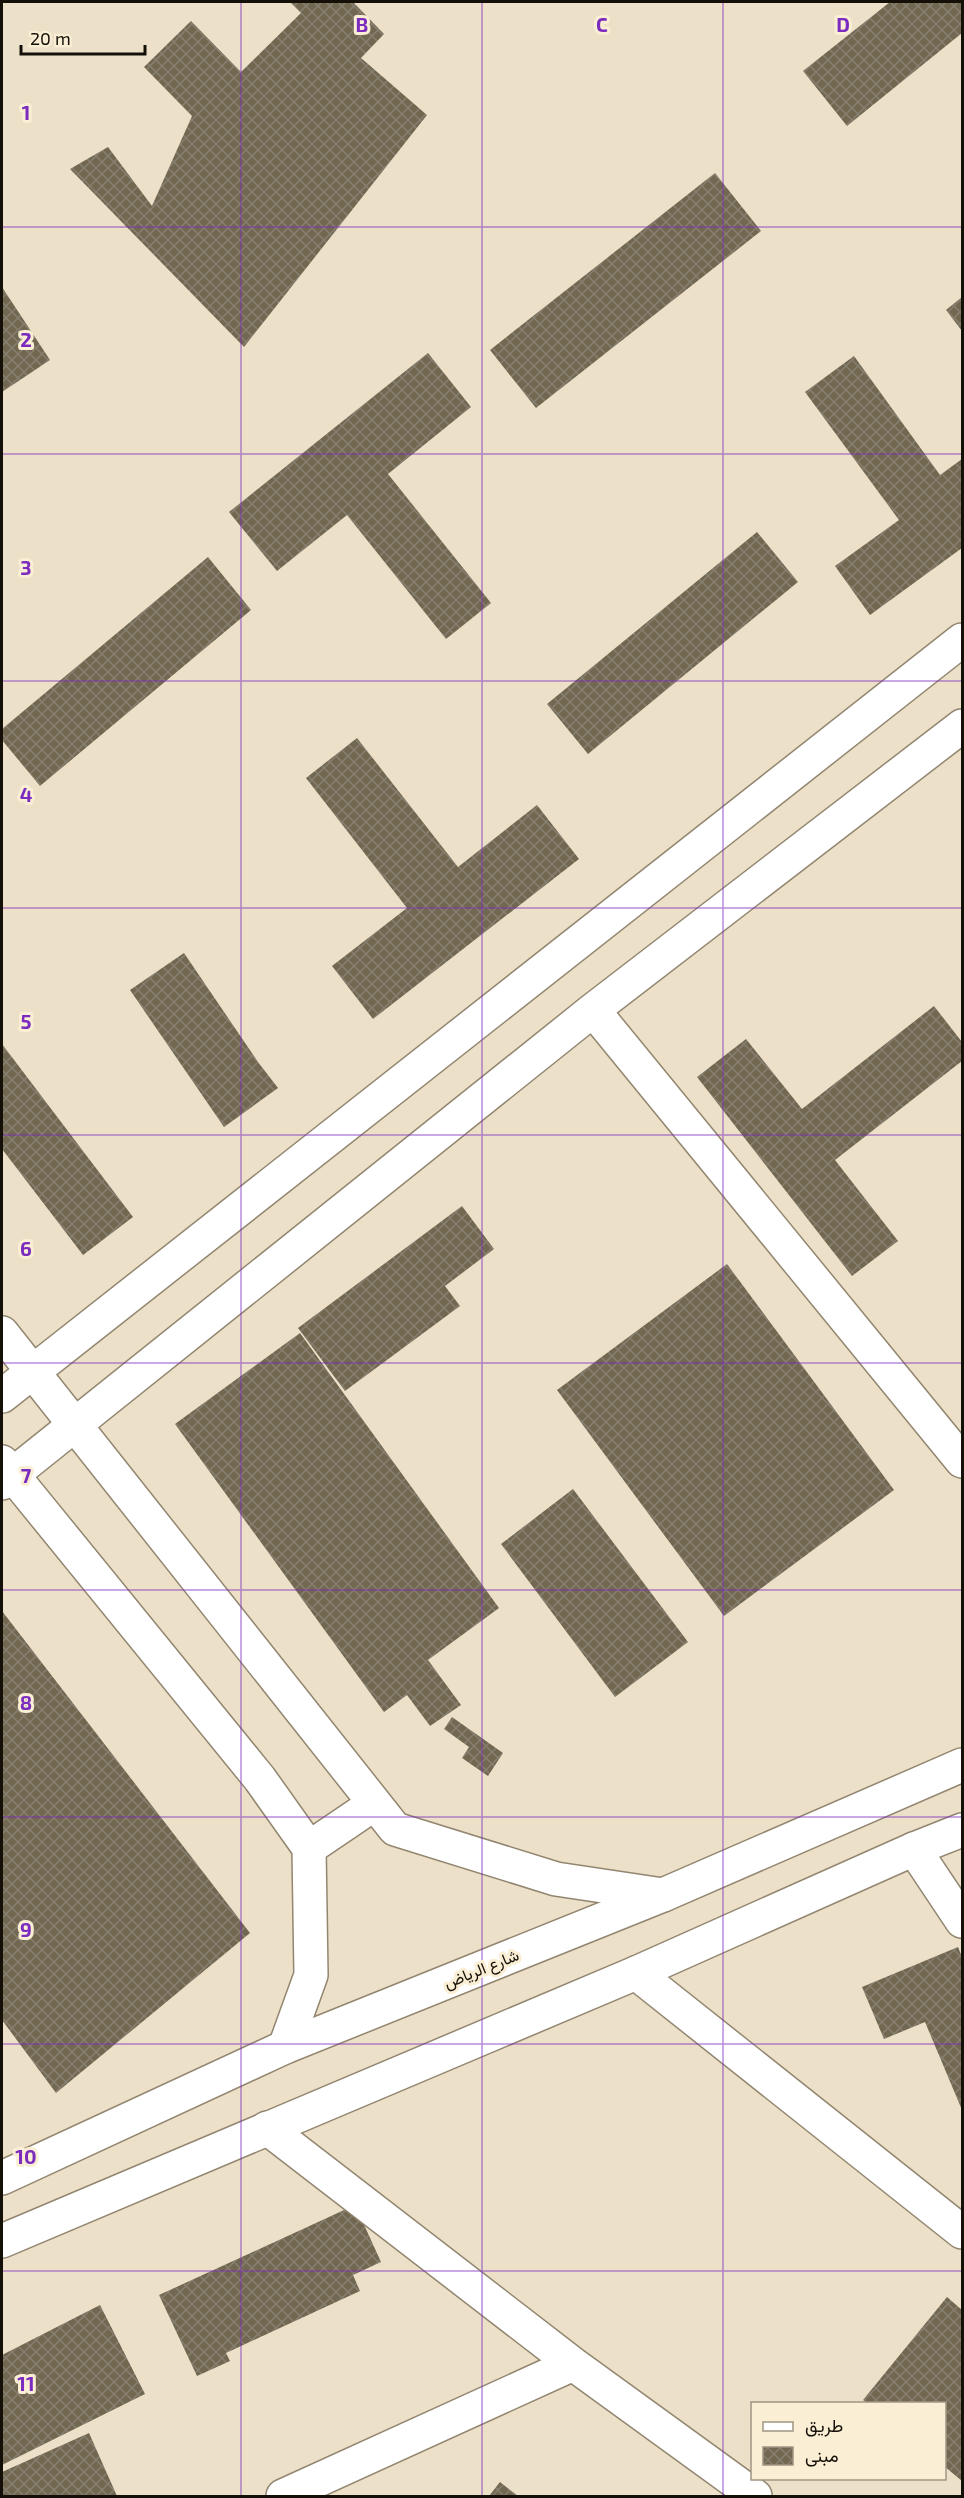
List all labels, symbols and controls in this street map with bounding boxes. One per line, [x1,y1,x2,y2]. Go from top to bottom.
text: B [356,12,368,36]
text: C [596,12,608,36]
text: D [836,12,850,36]
scale bar [21,18,146,56]
text: 20 m [30,27,71,49]
text: 1 [22,100,30,124]
text: 2 [20,327,32,351]
text: 3 [20,555,32,579]
text: 4 [20,782,33,806]
text: 5 [20,1009,32,1033]
text: 6 [20,1236,32,1260]
text: 7 [21,1463,32,1487]
text: 8 [20,1690,32,1714]
text: 9 [20,1917,32,1941]
street label: شارع الرياض [441,1944,522,1994]
text: 10 [15,2144,37,2168]
text: 11 [17,2371,35,2395]
legend [751,2402,946,2480]
text: طريق [805,2414,843,2437]
text: مبنى [805,2444,839,2467]

